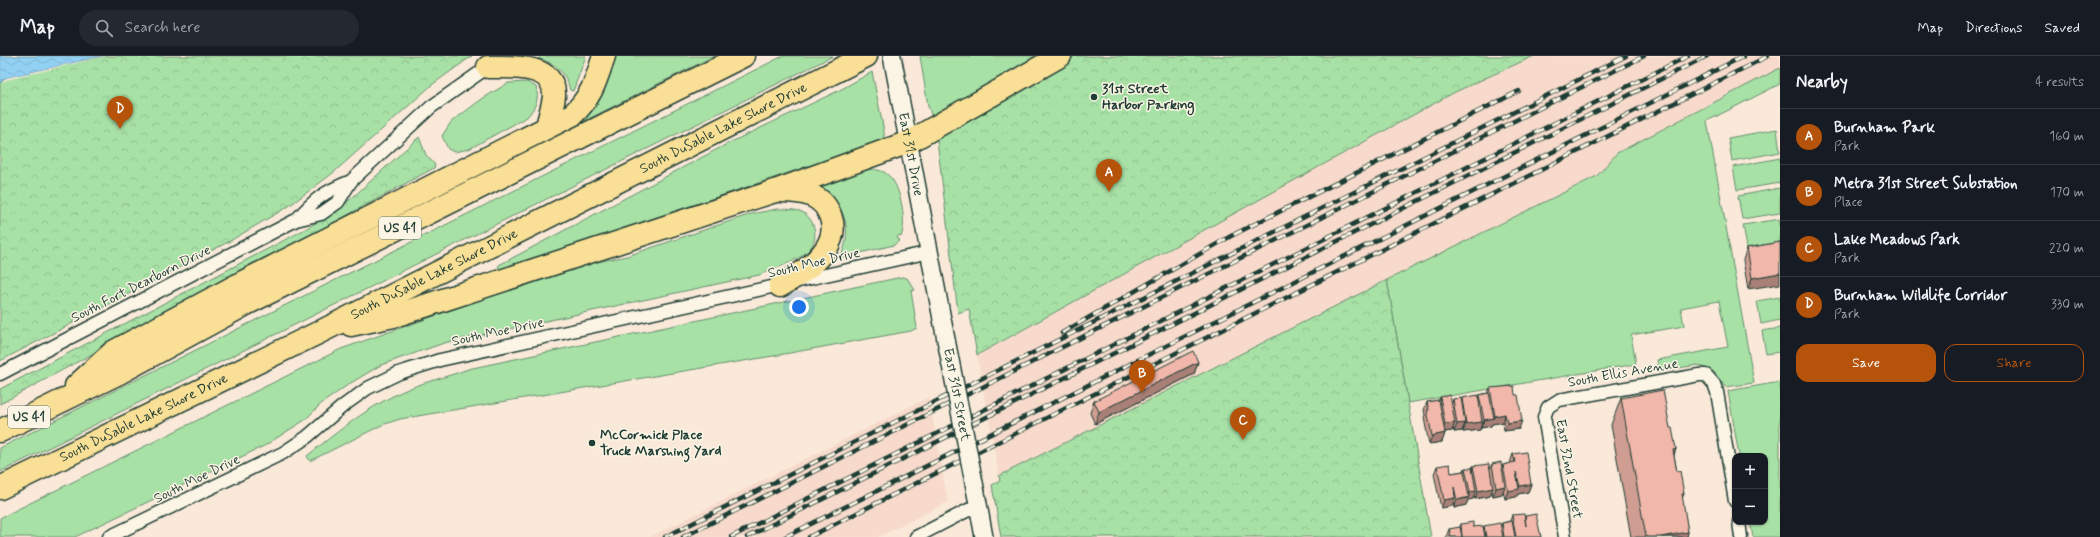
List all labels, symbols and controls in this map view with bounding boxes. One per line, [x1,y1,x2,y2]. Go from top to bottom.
search box [79,10,359,46]
text: Map [20,15,55,40]
icon: search [93,17,115,39]
text: Search here [125,18,200,38]
text: Map [1917,19,1943,37]
text: Directions [1965,19,2023,37]
text: Saved [2045,19,2080,37]
text: Nearby [1796,71,1848,93]
text: 4 results [2035,74,2084,91]
street label: South DuSable Lake Shore Drive [637,78,810,178]
place label: 31st Street Harbor Parking [1102,80,1195,116]
marker: 31st Street Harbor Parking [1089,92,1099,102]
pin: D [107,96,133,129]
street label: East 31st Drive [894,111,927,198]
text: Burnham Park [1834,118,1935,138]
text: A [1805,128,1813,145]
text: 160 m [2049,128,2084,145]
text: Park [1834,138,1860,155]
pin: A [1096,159,1122,192]
text: Metra 31st Street Substation [1834,174,2018,194]
text: B [1805,184,1813,201]
text: 170 m [2050,184,2084,201]
text: Place [1834,194,1863,211]
road number: US 41 [379,217,421,239]
street label: South DuSable Lake Shore Drive [348,224,521,324]
text: Lake Meadows Park [1834,230,1960,250]
text: C [1804,240,1814,257]
text: 220 m [2049,240,2084,257]
street label: South Fort Dearborn Drive [68,241,214,327]
street label: South Moe Drive [766,244,862,282]
text: Park [1834,250,1860,267]
text: Burnham Wildlife Corridor [1834,286,2007,306]
text: D [1805,296,1813,313]
text: 330 m [2051,296,2084,313]
your location [789,297,809,317]
text: Park [1834,306,1860,323]
street label: South Moe Drive [450,313,546,351]
button: Save [1796,344,1936,382]
button: Share [1944,344,2084,382]
street label: East 31st Street [939,346,975,443]
street label: South Ellis Avenue [1566,354,1680,392]
pin: B [1129,360,1155,393]
street label: South DuSable Lake Shore Drive [57,369,231,467]
road number: US 41 [8,406,50,428]
pin: C [1230,407,1256,440]
street label: East 32nd Street [1551,418,1587,521]
place label: McCormick Place Truck Marshing Yard [600,426,722,463]
marker: McCormick Place Truck Marshing Yard [587,438,597,448]
street label: South Moe Drive [151,450,243,508]
map controls [1732,453,1768,525]
button: + [1732,453,1768,489]
button: − [1732,489,1768,525]

